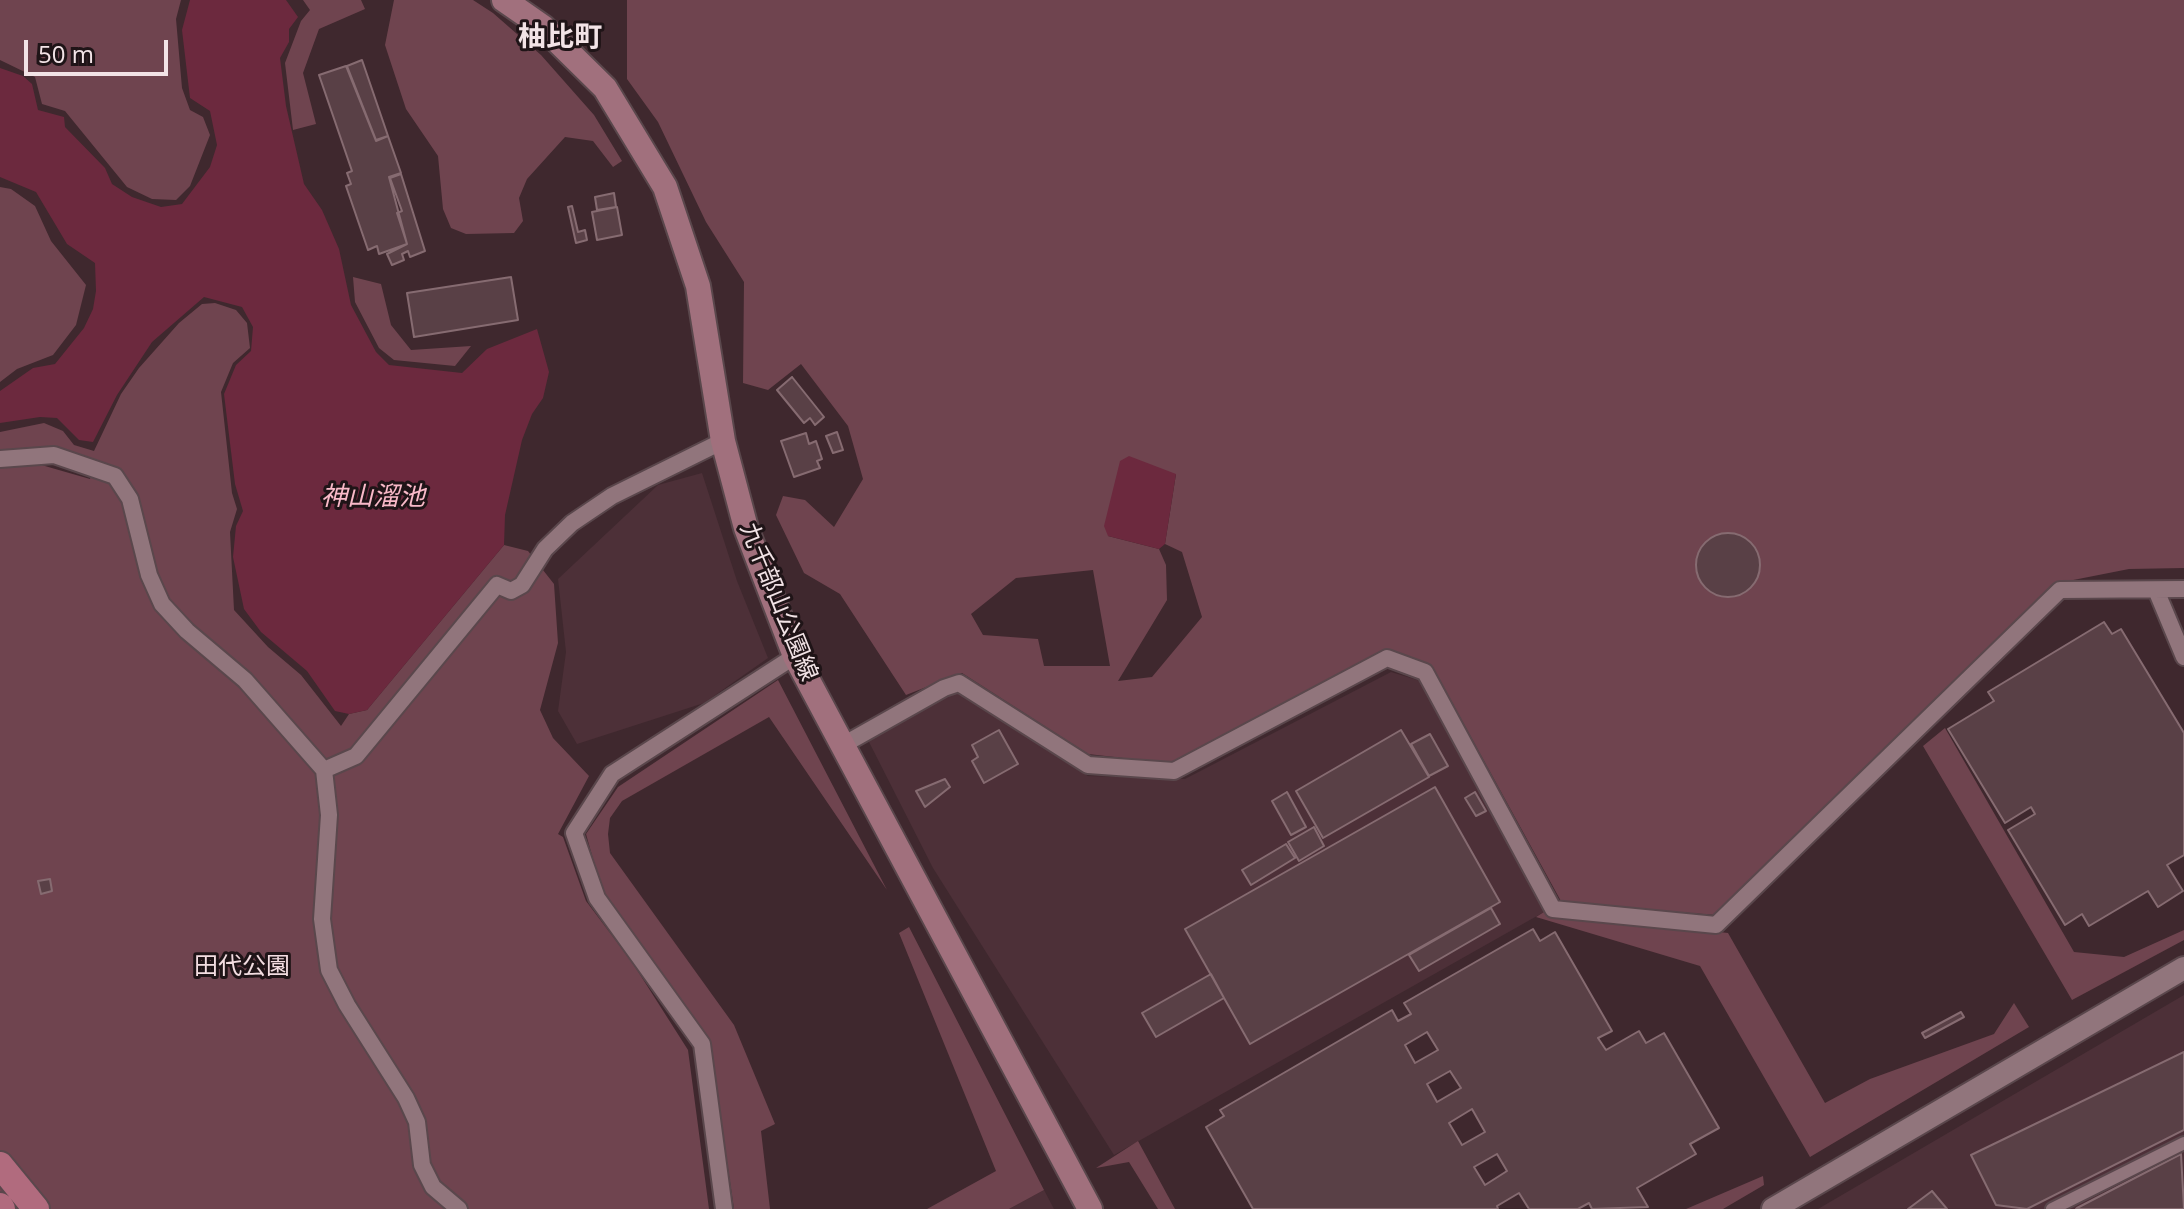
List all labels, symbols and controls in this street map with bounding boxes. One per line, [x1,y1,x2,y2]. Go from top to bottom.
district label: 柚比町 [518,21,602,55]
scale bar [28,24,172,74]
text: 50 m [38,37,94,70]
water label: 神山溜池 [321,482,425,514]
street label: 九千部山公園線 [733,519,823,685]
park label: 田代公園 [194,953,290,981]

